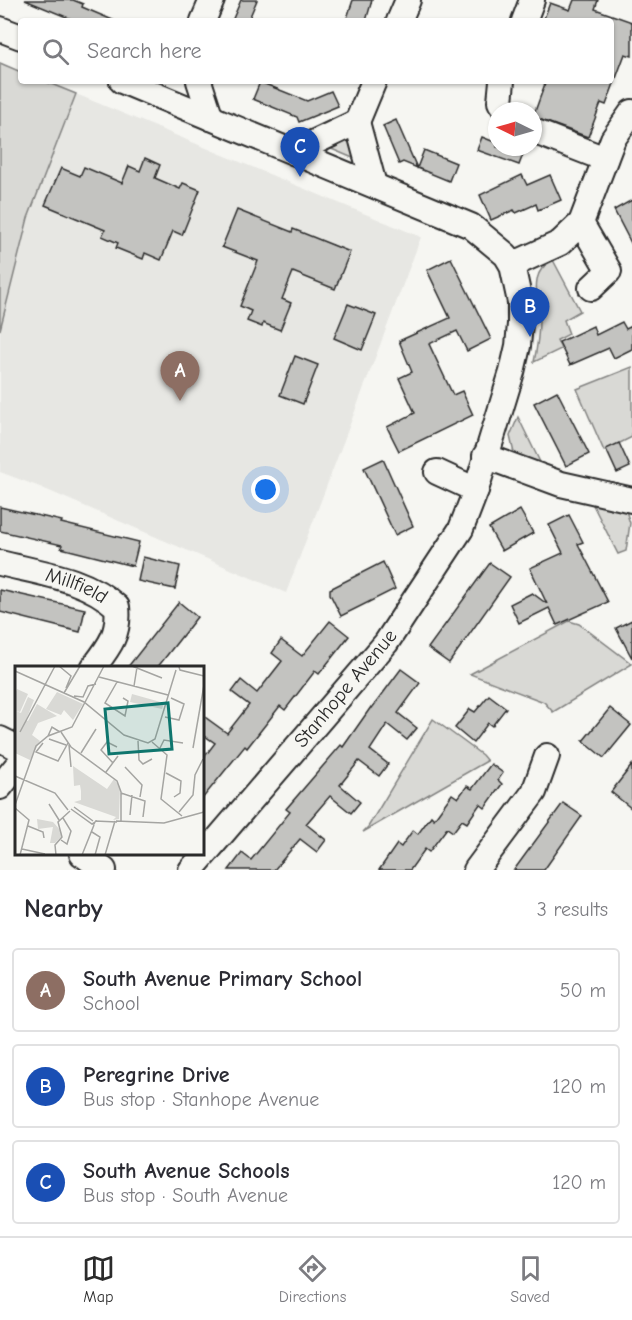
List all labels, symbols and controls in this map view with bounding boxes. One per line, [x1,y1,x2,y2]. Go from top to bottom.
search box [18,18,614,84]
icon: search [39,35,72,68]
text: Search here [87,38,202,64]
north arrow [488,102,542,156]
pin: C [280,128,320,177]
pin: B [510,288,550,337]
pin: A [160,352,200,401]
your location [251,475,280,504]
street label: Millfield [43,563,112,608]
street label: Stanhope Avenue [289,625,401,752]
inset map [15,666,204,855]
text: Nearby [24,894,103,924]
text: 3 results [537,898,608,921]
text: South Avenue Primary School [83,966,362,992]
text: A [40,979,51,1002]
text: 50 m [560,979,606,1002]
text: School [83,992,140,1015]
text: Peregrine Drive [83,1062,230,1088]
text: B [39,1075,52,1098]
text: 120 m [552,1075,606,1098]
text: Bus stop · Stanhope Avenue [83,1088,319,1111]
text: South Avenue Schools [83,1158,290,1184]
text: C [39,1171,52,1194]
text: 120 m [552,1171,606,1194]
text: Bus stop · South Avenue [83,1184,288,1207]
tab: Map [82,1252,115,1306]
tab: Directions [279,1252,346,1306]
tab: Saved [510,1252,550,1306]

